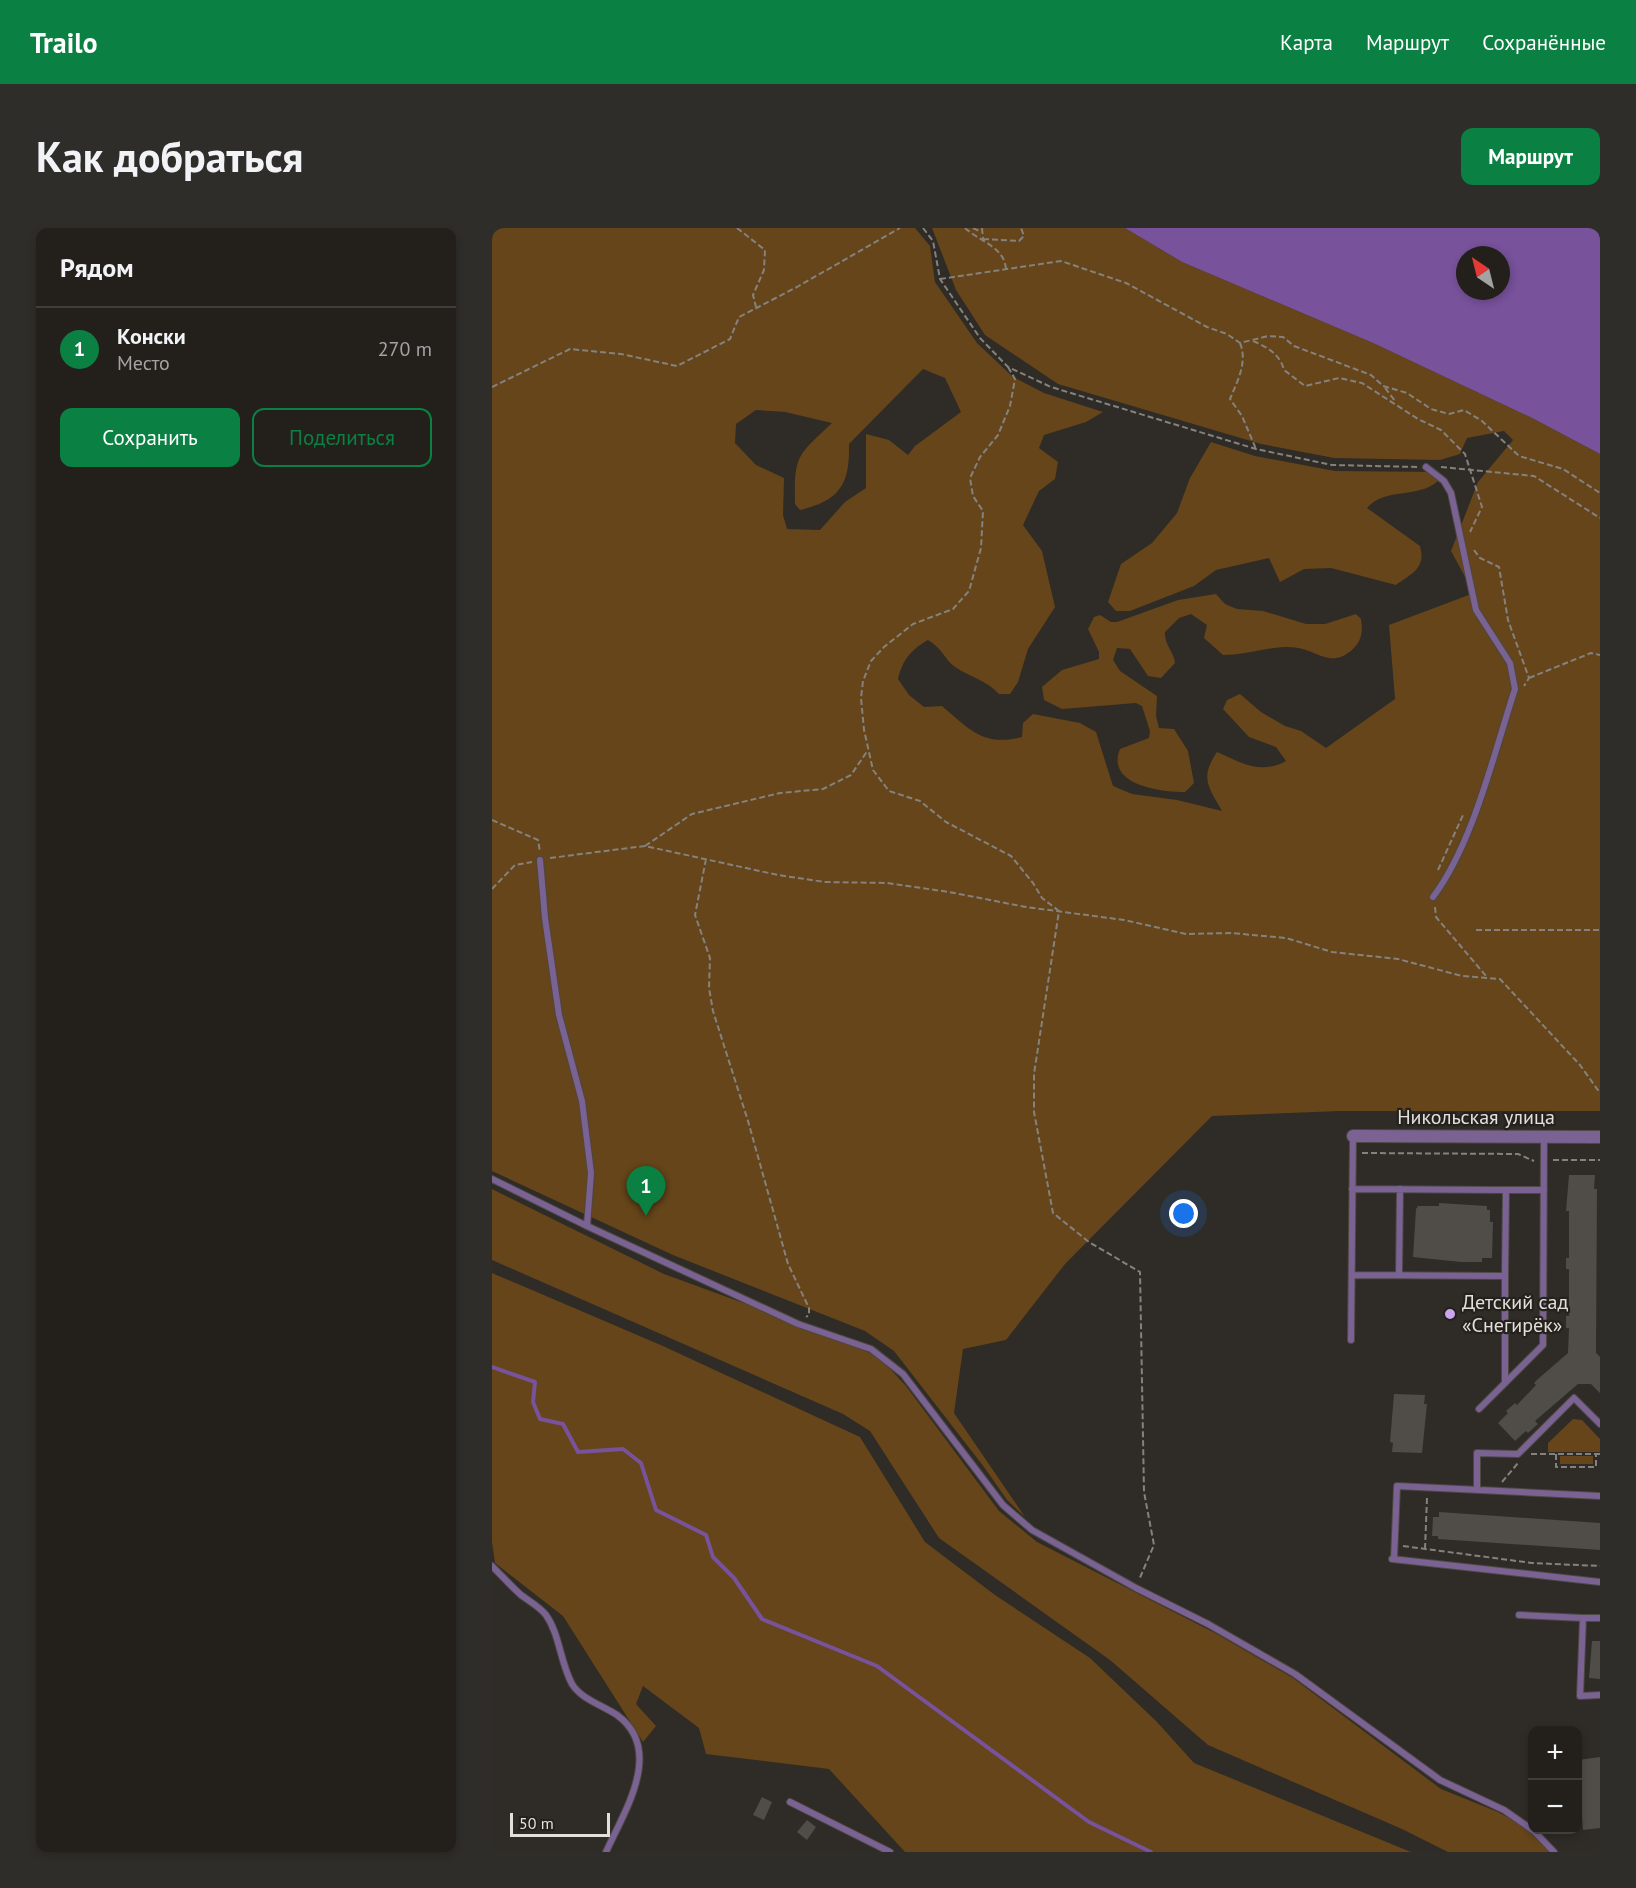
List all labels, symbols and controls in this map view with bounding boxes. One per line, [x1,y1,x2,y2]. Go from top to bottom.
text: Trailo [30,24,97,61]
text: Карта [1280,29,1333,56]
text: Маршрут [1366,29,1449,56]
text: Сохранённые [1482,29,1606,56]
button: Маршрут [1461,128,1600,185]
text: Как добраться [36,129,303,184]
north arrow [1456,246,1510,300]
text: Рядом [60,251,134,284]
text: Конски [117,322,186,350]
text: 1 [74,336,85,362]
text: 270 m [378,336,432,362]
text: Место [117,350,170,376]
button: Сохранить [60,408,240,467]
button: Поделиться [252,408,432,467]
street label: Никольская улица [1397,1104,1555,1130]
pin: 1 [626,1166,666,1216]
your location [1169,1199,1198,1228]
place label: Детский сад «Снегирёк» [1462,1289,1568,1338]
marker: Детский сад «Снегирёк» [1443,1307,1457,1321]
map controls [1528,1726,1582,1834]
button: + [1528,1726,1582,1780]
button: − [1528,1780,1582,1834]
scale bar [510,1810,610,1838]
text: 50 m [519,1813,554,1833]

